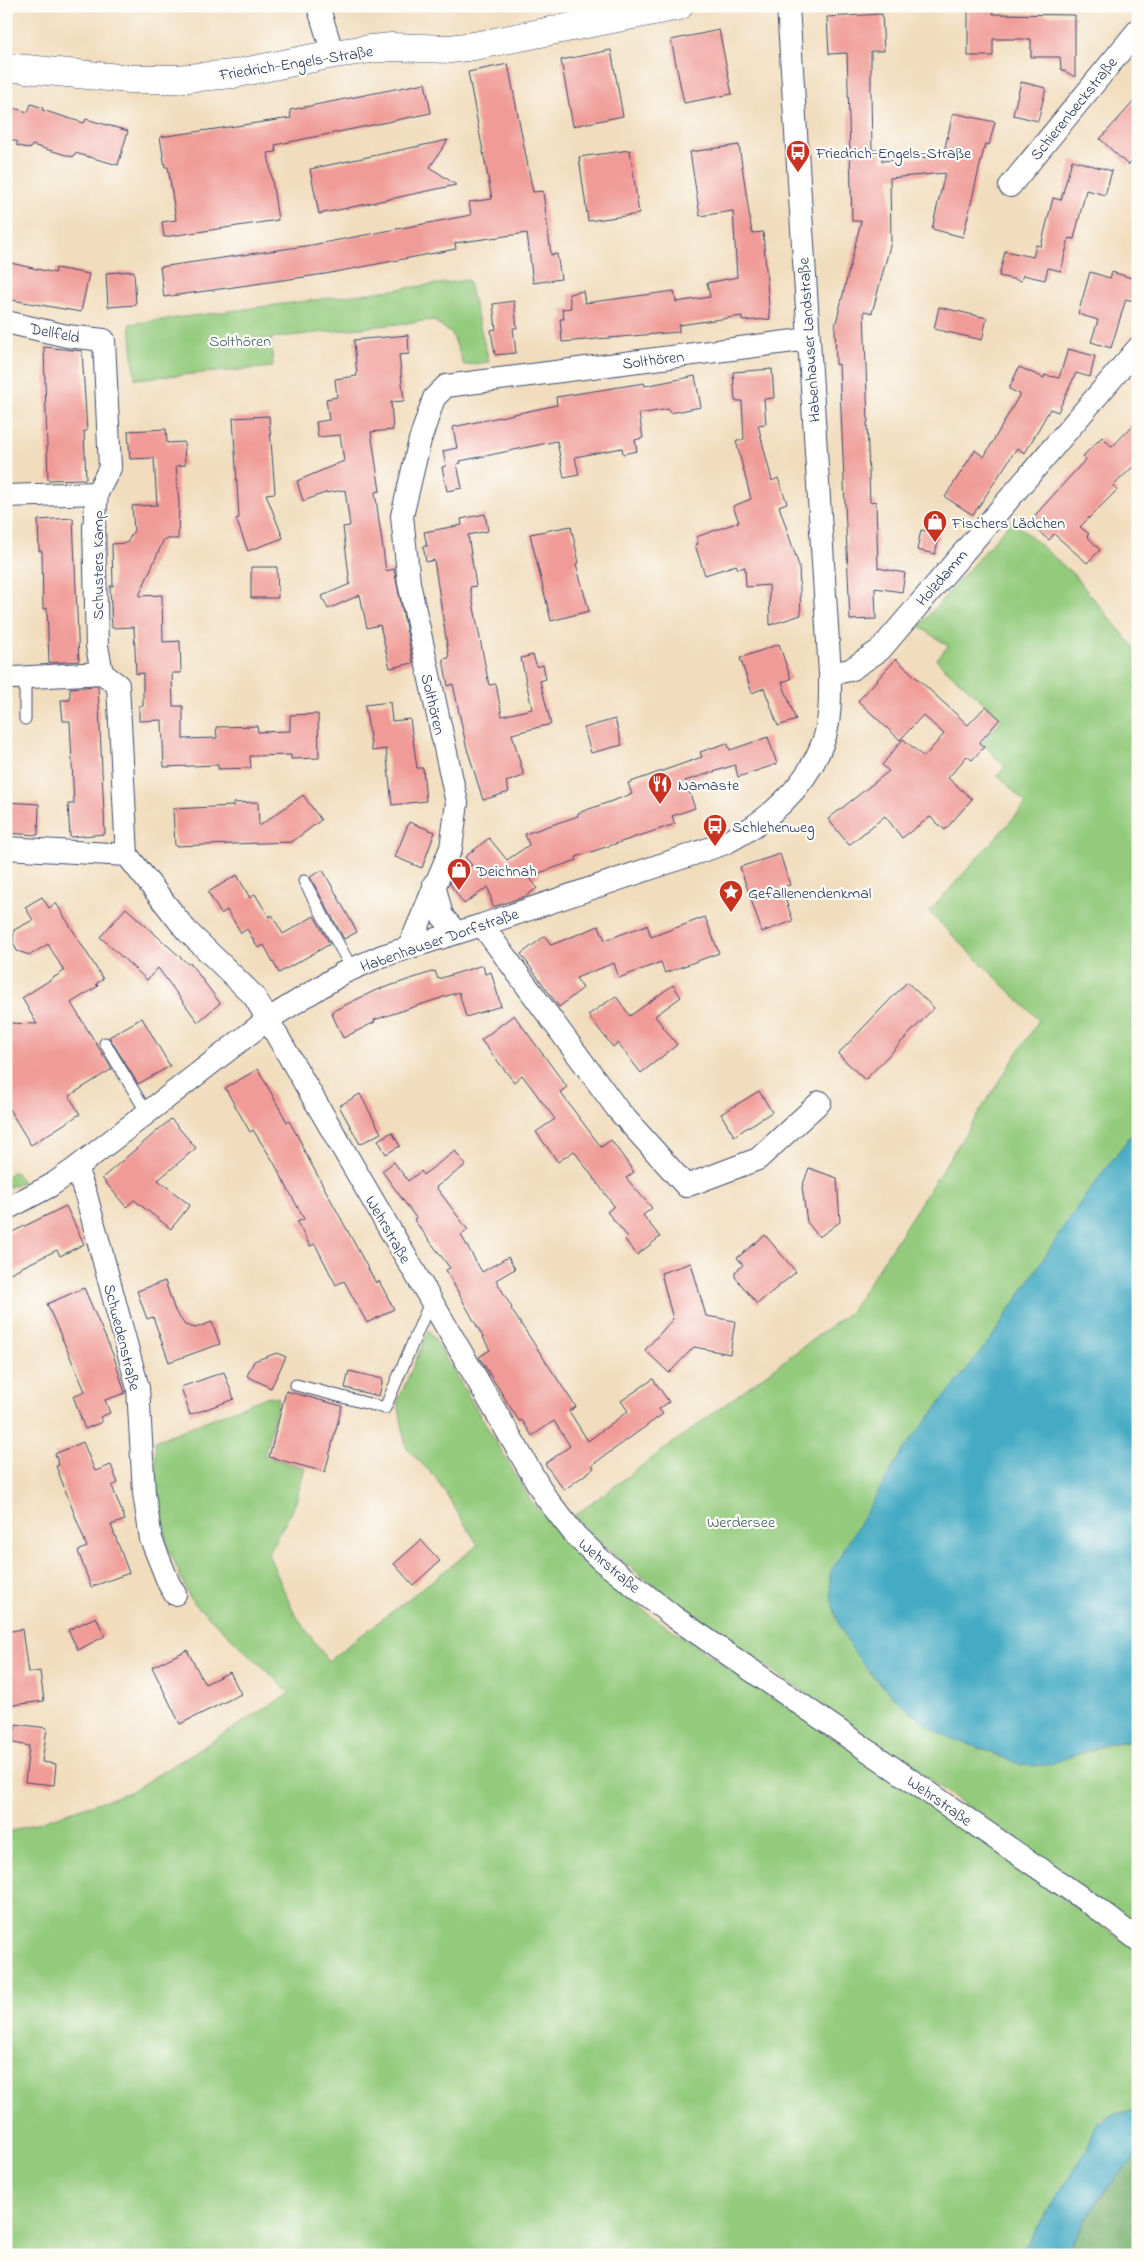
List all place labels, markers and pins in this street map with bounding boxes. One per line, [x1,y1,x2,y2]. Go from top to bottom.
bus stop icon: Friedrich-Engels-Straße [785,139,811,173]
place label: Friedrich-Engels-Straße [815,142,972,166]
shop icon: Fischers Lädchen [922,509,948,543]
place label: Fischers Lädchen [951,512,1065,536]
restaurant icon: Namaste [647,771,673,805]
place label: Namaste [678,774,740,798]
bus stop icon: Schlehenweg [702,813,728,847]
place label: Schlehenweg [732,816,814,840]
shop icon: Deichnah [446,857,472,891]
place label: Deichnah [475,860,537,884]
place icon: Gefallenendenkmal [718,879,744,913]
place label: Gefallenendenkmal [748,882,872,906]

